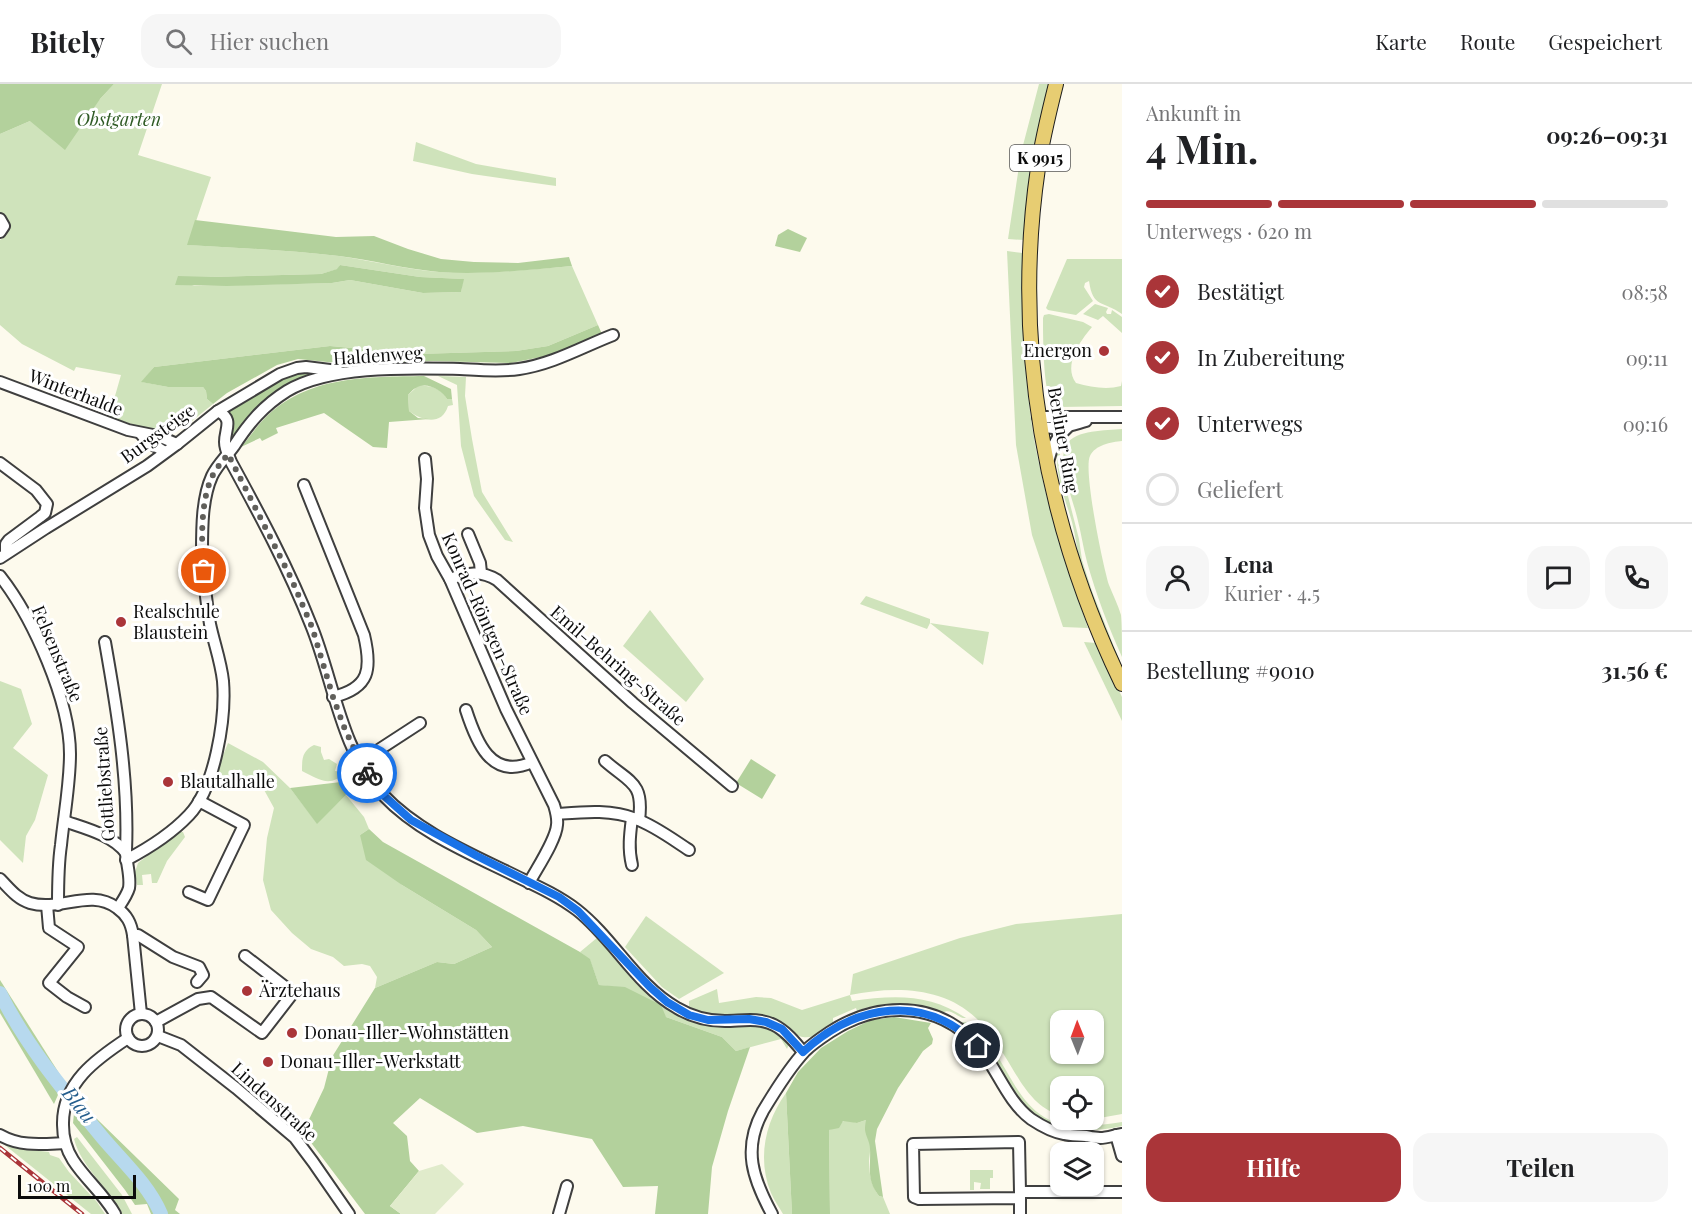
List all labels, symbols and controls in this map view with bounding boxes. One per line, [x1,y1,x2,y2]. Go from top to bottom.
search box [141,14,561,68]
text: Bitely [30,23,105,60]
icon: search [162,25,195,58]
text: Hier suchen [210,26,329,56]
text: Karte [1375,27,1427,55]
text: Route [1460,27,1515,55]
text: Gespeichert [1548,27,1662,55]
text: Ankunft in [1146,99,1241,126]
park label: Obstgarten [77,107,161,131]
text: 09:26–09:31 [1546,120,1668,150]
text: 4 Min. [1146,122,1258,174]
road number: K 9915 [1010,145,1070,171]
text: Unterwegs · 620 m [1146,217,1312,244]
icon: check [1146,275,1179,308]
text: Bestätigt [1197,276,1284,306]
text: 08:58 [1622,278,1668,305]
place label: Energon [1023,338,1092,362]
street label: Haldenweg [332,340,424,370]
icon: check [1146,341,1179,374]
text: In Zubereitung [1197,342,1344,372]
marker: Energon [1097,344,1111,358]
text: 09:11 [1626,344,1668,371]
street label: Winterhalde [25,363,127,421]
street label: Berliner Ring [1043,385,1085,495]
street label: Burgsteige [115,398,199,468]
icon: check [1146,407,1179,440]
text: Unterwegs [1197,408,1303,438]
text: 09:16 [1623,410,1668,437]
text: Geliefert [1197,474,1283,504]
street label: Konrad-Röntgen-Straße [437,528,539,719]
pin [178,545,229,596]
button: person [1146,546,1209,609]
button: chat [1527,546,1590,609]
button: phone [1605,546,1668,609]
text: Lena [1224,549,1273,579]
icon: bag [187,554,220,587]
text: Kurier · 4.5 [1224,579,1320,606]
place label: Realschule Blaustein [133,599,220,644]
street label: Emil-Behring-Straße [546,600,691,731]
street label: Felsenstraße [27,602,89,706]
marker: Realschule Blaustein [114,615,128,629]
text: Bestellung #9010 [1146,655,1315,685]
text: 31.56 € [1602,655,1668,685]
street label: Gottliebstraße [88,726,120,842]
courier [337,743,397,803]
icon: bike [351,757,384,790]
place label: Blautalhalle [180,769,275,793]
marker: Blautalhalle [161,775,175,789]
place label: Ärztehaus [258,978,340,1002]
marker: Ärztehaus [240,984,254,998]
north arrow [1050,1010,1104,1064]
map controls [1050,1010,1104,1196]
place label: Donau-Iller-Wohnstätten [304,1020,509,1044]
pin [952,1020,1003,1071]
marker: Donau-Iller-Wohnstätten [285,1026,299,1040]
icon: home [961,1029,994,1062]
place label: Donau-Iller-Werkstatt [280,1049,461,1073]
marker: Donau-Iller-Werkstatt [261,1055,275,1069]
street label: Lindenstraße [227,1056,323,1146]
button: locate [1050,1076,1104,1130]
water label: Blau [56,1079,103,1128]
button: Hilfe [1146,1133,1401,1202]
button: Teilen [1413,1133,1668,1202]
button: layers [1050,1142,1104,1196]
scale bar [18,1172,136,1200]
text: 100 m [27,1175,70,1196]

